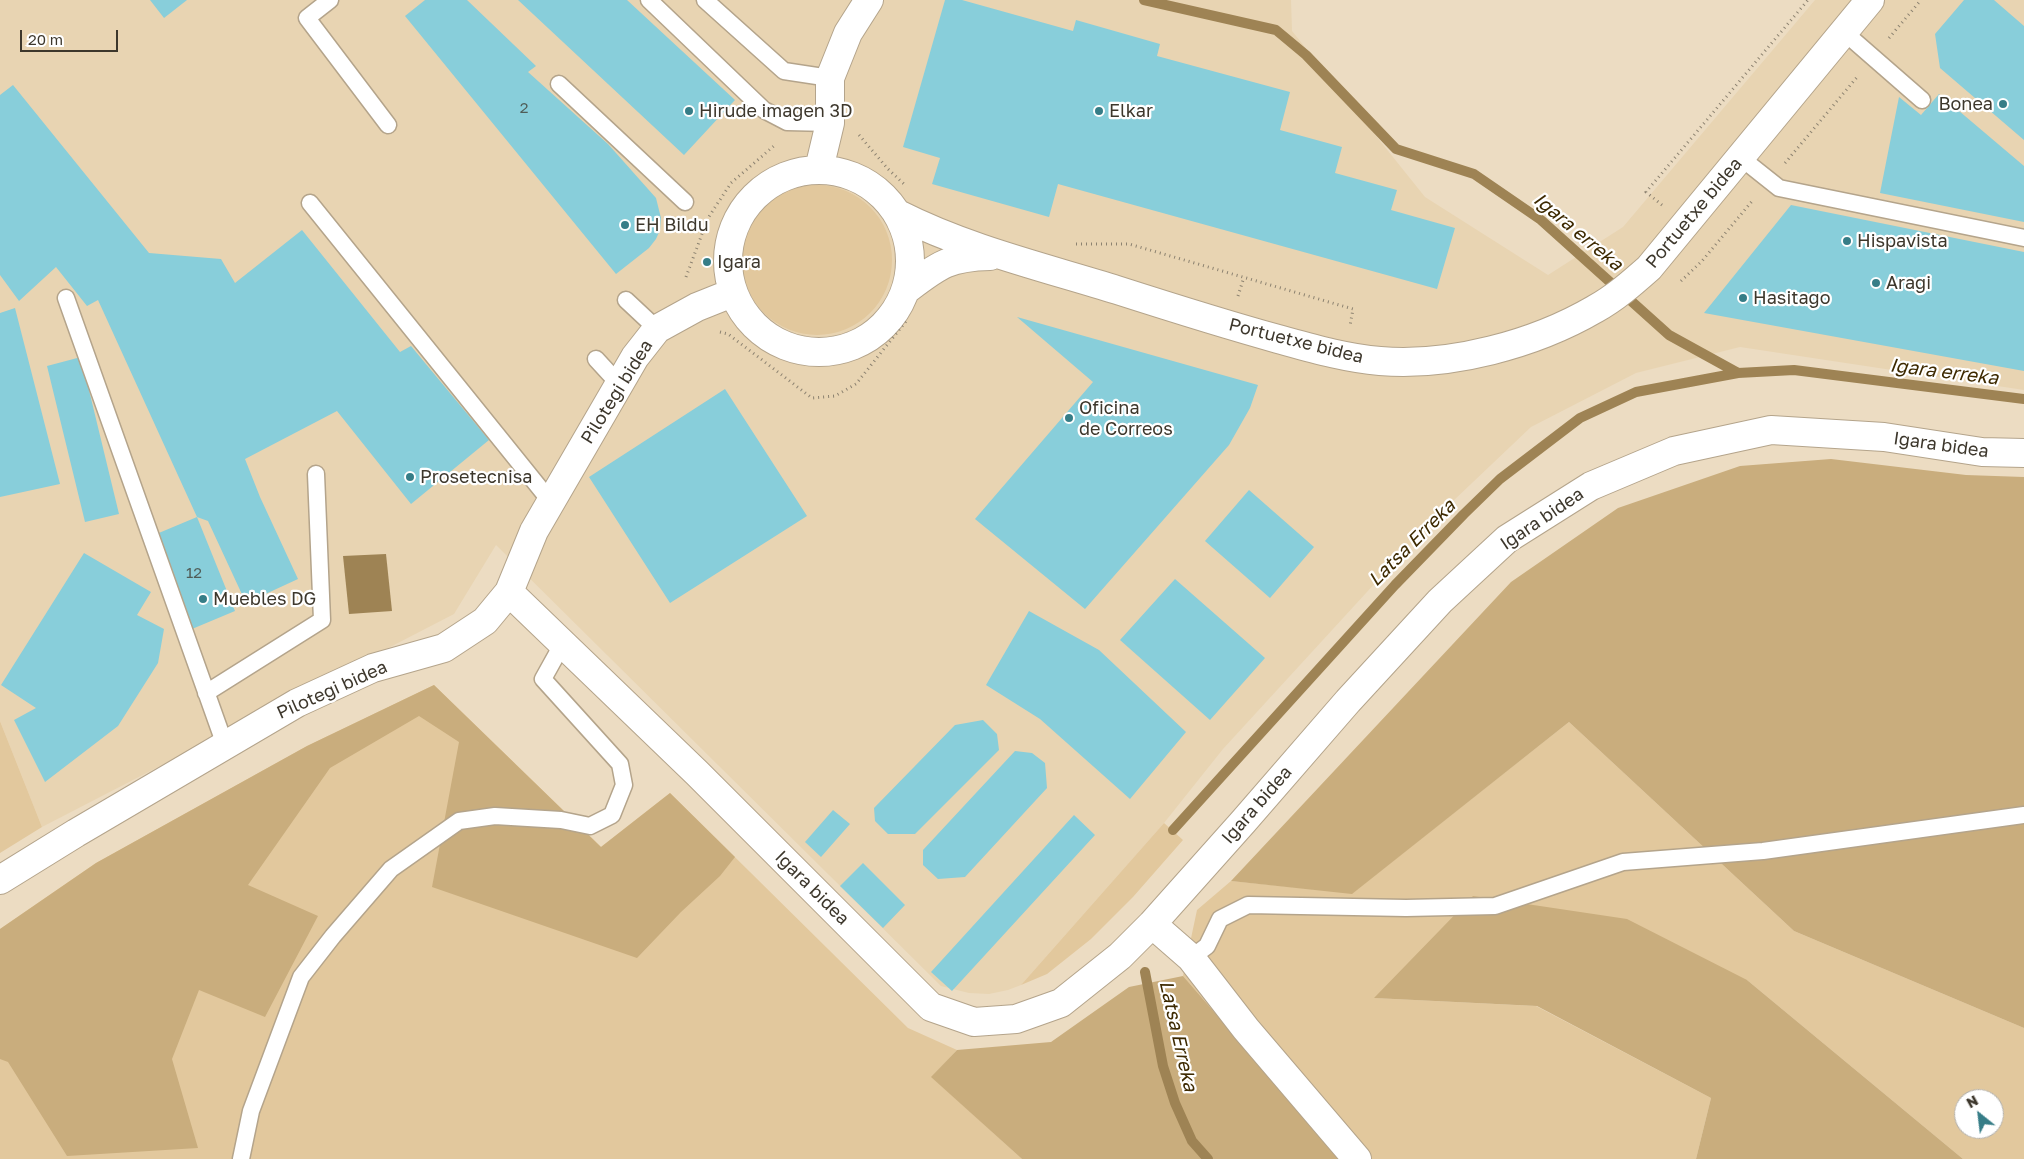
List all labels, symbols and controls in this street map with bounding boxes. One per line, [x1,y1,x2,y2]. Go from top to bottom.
scale bar [22,20,120,52]
text: 20 m [28,30,63,48]
place label: Bonea [1938,93,1993,115]
marker: Bonea [1997,98,2009,110]
house number: 2 [520,99,528,117]
place label: Hirude imagen 3D [699,100,853,122]
place label: Elkar [1109,100,1153,122]
marker: Hirude imagen 3D [683,105,695,117]
marker: Elkar [1093,105,1105,117]
street label: Portuetxe bidea [1641,153,1747,273]
water label: Igara erreka [1529,188,1627,276]
place label: EH Bildu [635,214,709,236]
marker: EH Bildu [619,219,631,231]
place label: Hispavista [1857,230,1948,252]
marker: Hispavista [1841,235,1853,247]
place label: Igara [717,251,761,273]
marker: Igara [701,256,713,268]
place label: Aragi [1886,272,1931,294]
marker: Aragi [1870,277,1882,289]
place label: Hasitago [1753,287,1830,309]
marker: Hasitago [1737,292,1749,304]
street label: Portuetxe bidea [1226,314,1366,368]
street label: Pilotegi bidea [576,336,658,448]
water label: Igara erreka [1888,354,2000,390]
place label: Oficina de Correos [1079,397,1173,439]
marker: Oficina de Correos [1063,412,1075,424]
street label: Igara bidea [1892,428,1990,462]
place label: Prosetecnisa [420,466,532,488]
marker: Prosetecnisa [404,471,416,483]
street label: Igara bidea [1496,483,1588,555]
water label: Latsa Erreka [1364,495,1460,591]
house number: 12 [186,564,202,582]
place label: Muebles DG [213,588,316,610]
marker: Muebles DG [197,593,209,605]
street label: Pilotegi bidea [273,656,391,724]
street label: Igara bidea [1217,762,1297,848]
street label: Igara bidea [770,846,854,930]
water label: Latsa Erreka [1154,978,1202,1094]
north arrow [1954,1089,2004,1139]
text: N [1963,1091,1981,1111]

